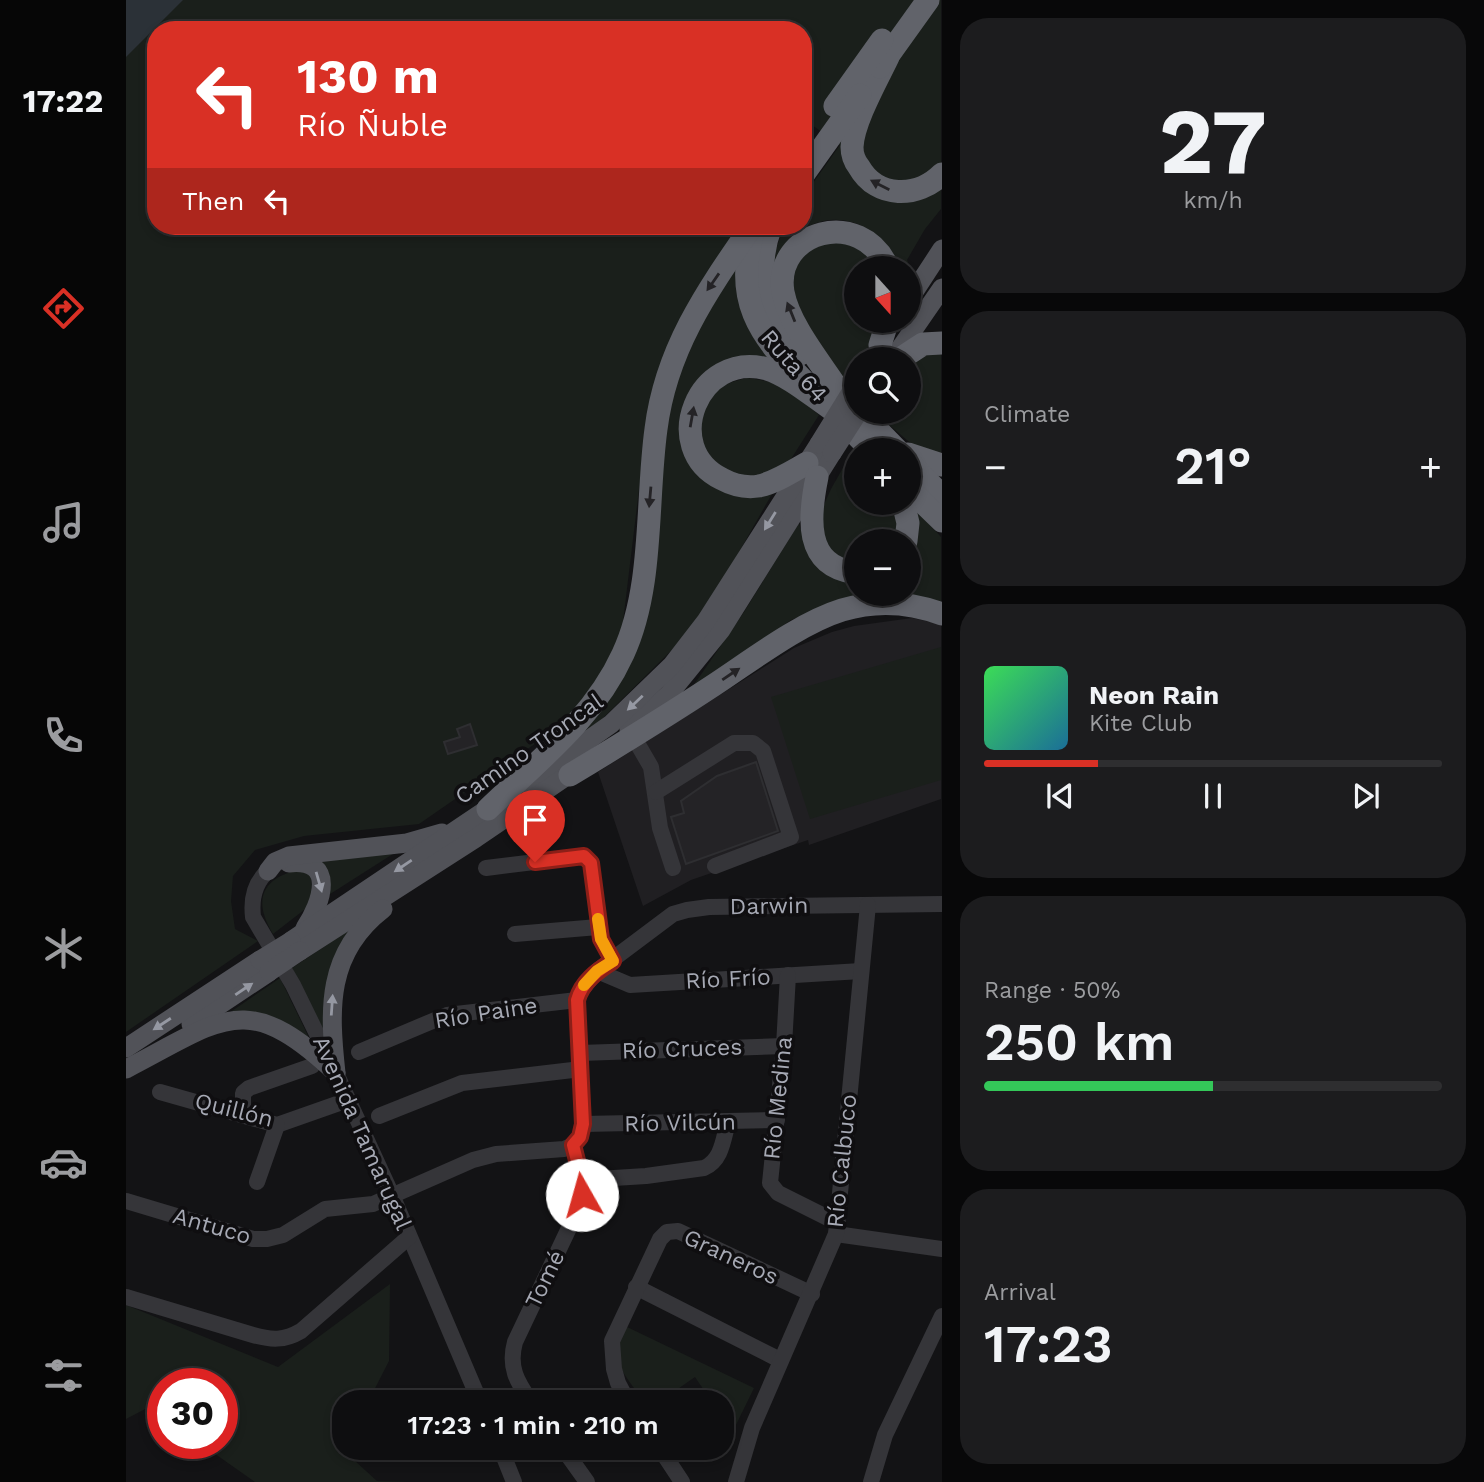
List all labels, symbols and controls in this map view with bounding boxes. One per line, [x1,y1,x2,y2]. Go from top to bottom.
text: 130 m [297,47,439,105]
icon: left [182,49,273,140]
text: 17:22 [23,82,103,120]
text: 27 [1159,88,1267,195]
text: Río Ñuble [297,106,448,144]
one-way arrow [870,180,890,192]
icon: left [258,182,296,220]
text: Then [182,186,244,216]
text: km/h [1183,187,1243,214]
north arrow [844,256,920,332]
map controls [844,256,921,606]
one-way arrow [706,273,720,291]
icon: directions [39,284,88,333]
one-way arrow [785,301,796,322]
street label: Ruta 64 [755,324,833,408]
button: search [844,347,921,424]
text: Climate [984,401,1070,428]
one-way arrow [687,406,698,428]
text: 21° [1174,436,1252,497]
button: + [844,438,921,515]
text: − [984,445,1007,489]
text: + [1419,445,1442,489]
one-way arrow [644,486,655,508]
icon: music [39,498,88,547]
one-way arrow [763,512,777,530]
button: − [844,529,921,606]
one-way arrow [721,667,741,680]
text: Neon Rain [1089,680,1219,710]
street label: Camino Troncal [450,688,608,810]
one-way arrow [627,694,644,710]
text: Kite Club [1089,710,1192,737]
icon: phone [39,711,88,760]
icon: previous [1041,777,1079,815]
icon: pause [1194,777,1232,815]
icon: next [1347,777,1385,815]
pin [505,790,565,862]
icon: arrive [516,801,554,839]
one-way arrow [394,859,412,873]
one-way arrow [314,871,325,893]
street label: Darwin [729,892,809,920]
icon: climate [39,924,88,973]
street label: Río Frío [685,963,771,995]
text: Range · 50% [984,977,1120,1004]
one-way arrow [235,982,253,996]
street label: Río Paine [433,992,539,1034]
one-way arrow [327,994,338,1016]
text: 250 km [984,1012,1174,1073]
one-way arrow [153,1017,171,1031]
street label: Avenida Tamarugal [307,1032,417,1234]
street label: Río Cruces [621,1033,743,1065]
street label: Río Medina [758,1035,798,1161]
street label: Quillón [192,1087,276,1133]
street label: Río Calbuco [822,1093,862,1229]
street label: Río Vilcún [624,1109,736,1137]
icon: car [39,1138,88,1187]
position arrow [545,1158,619,1232]
street label: Antuco [170,1202,254,1250]
street label: Graneros [679,1223,783,1291]
street label: Tomé [520,1246,570,1312]
text: Arrival [984,1279,1056,1306]
text: 17:23 [984,1314,1113,1375]
icon: filters [39,1351,88,1400]
speed limit sign: 30 [147,1368,238,1459]
text: 17:23 · 1 min · 210 m [407,1410,659,1440]

